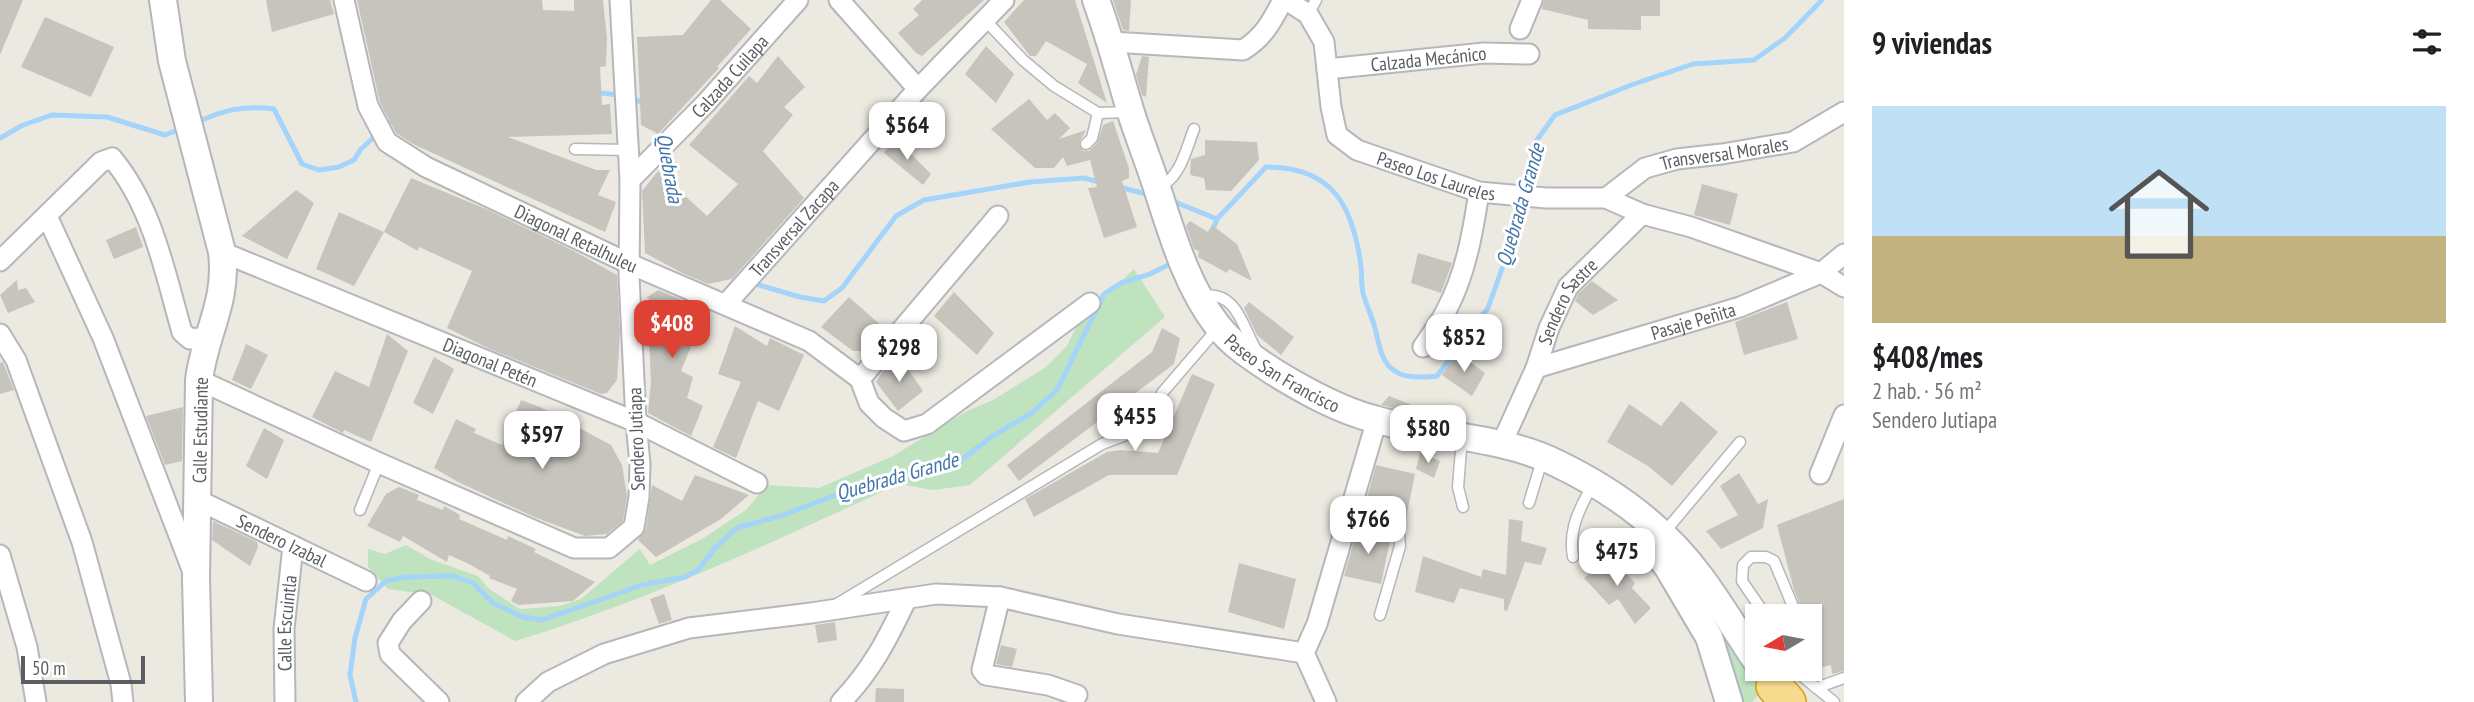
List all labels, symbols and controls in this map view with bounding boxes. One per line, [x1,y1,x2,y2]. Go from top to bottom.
text: 9 viviendas [1872,23,1992,62]
icon: filters [2408,23,2446,61]
street label: Calzada Cuilapa [686,30,773,123]
street label: Calzada Mecánico [1369,41,1487,76]
pin: $564 [866,102,948,162]
text: $564 [885,110,929,139]
water label: Quebrada [651,131,690,206]
street label: Transversal Morales [1657,131,1790,175]
water label: Quebrada Grande [1490,139,1551,269]
street label: Paseo Los Laureles [1374,146,1496,205]
icon: home [2096,151,2222,277]
street label: Transversal Zacapa [744,174,844,282]
street label: Diagonal Retalhuleu [511,199,641,278]
street label: Sendero Sastre [1532,253,1602,348]
street label: Pasaje Peñita [1648,297,1738,345]
pin: $408 [631,300,713,360]
text: $408 [650,308,694,337]
pin: $852 [1423,314,1505,374]
text: $852 [1442,322,1486,351]
pin: $298 [858,324,940,384]
street label: Paseo San Francisco [1220,329,1343,418]
street label: Diagonal Petén [440,332,541,392]
text: $298 [877,332,921,361]
text: $408/mes [1872,337,1983,376]
text: 2 hab. · 56 m² [1872,376,1982,405]
street label: Calle Estudiante [187,377,213,483]
street label: Sendero Jutiapa [622,387,650,491]
pin: $455 [1094,393,1176,453]
text: $455 [1113,401,1157,430]
text: Sendero Jutiapa [1872,405,1997,434]
pin: $580 [1387,406,1469,465]
pin: $597 [501,412,583,471]
text: $580 [1406,413,1450,442]
text: $597 [520,419,564,448]
water label: Quebrada Grande [833,445,963,506]
pin: $766 [1327,496,1409,556]
text: $766 [1346,504,1390,533]
street label: Sendero Izabal [233,508,331,573]
pin: $475 [1576,528,1658,588]
text: $475 [1595,536,1639,565]
street label: Calle Escuintla [272,574,302,671]
north arrow [1745,604,1822,681]
map controls [1745,604,1822,681]
scale bar [21,653,145,685]
text: 50 m [32,656,66,680]

